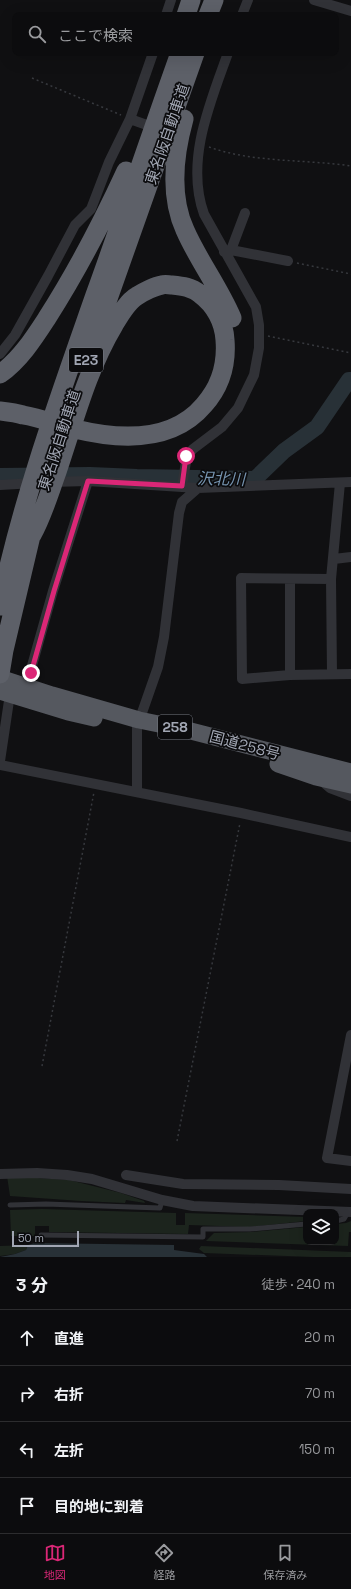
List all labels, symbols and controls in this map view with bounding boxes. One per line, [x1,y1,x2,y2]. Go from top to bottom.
search box [12,12,339,56]
icon: search [26,23,48,45]
text: ここで検索 [58,26,133,45]
street label: 東名阪自動車道 [141,81,193,187]
road number: E23 [69,348,103,372]
street label: 東名阪自動車道 [34,387,84,493]
route start [177,447,195,465]
water label: 沢北川 [197,468,247,490]
route end [22,664,40,682]
road number: 258 [158,715,192,739]
street label: 国道258号 [208,726,282,764]
map controls [303,1209,339,1245]
button: layers [303,1209,339,1245]
scale bar [12,1229,79,1248]
text: 50 m [18,1231,44,1245]
text: 3 分 [16,1274,48,1296]
text: 徒歩 · 240 m [261,1276,335,1293]
icon: ahead [16,1327,38,1349]
text: 直進 [54,1329,84,1348]
text: 20 m [304,1329,335,1346]
icon: right [16,1383,38,1405]
text: 右折 [54,1385,84,1404]
text: 70 m [305,1385,335,1402]
icon: left [16,1439,38,1461]
text: 左折 [54,1441,84,1460]
text: 150 m [299,1441,335,1458]
icon: arrive [16,1495,38,1517]
text: 目的地に到着 [54,1497,144,1516]
tab: 地図 [44,1542,66,1582]
tab: 経路 [153,1542,175,1582]
tab: 保存済み [263,1542,307,1582]

